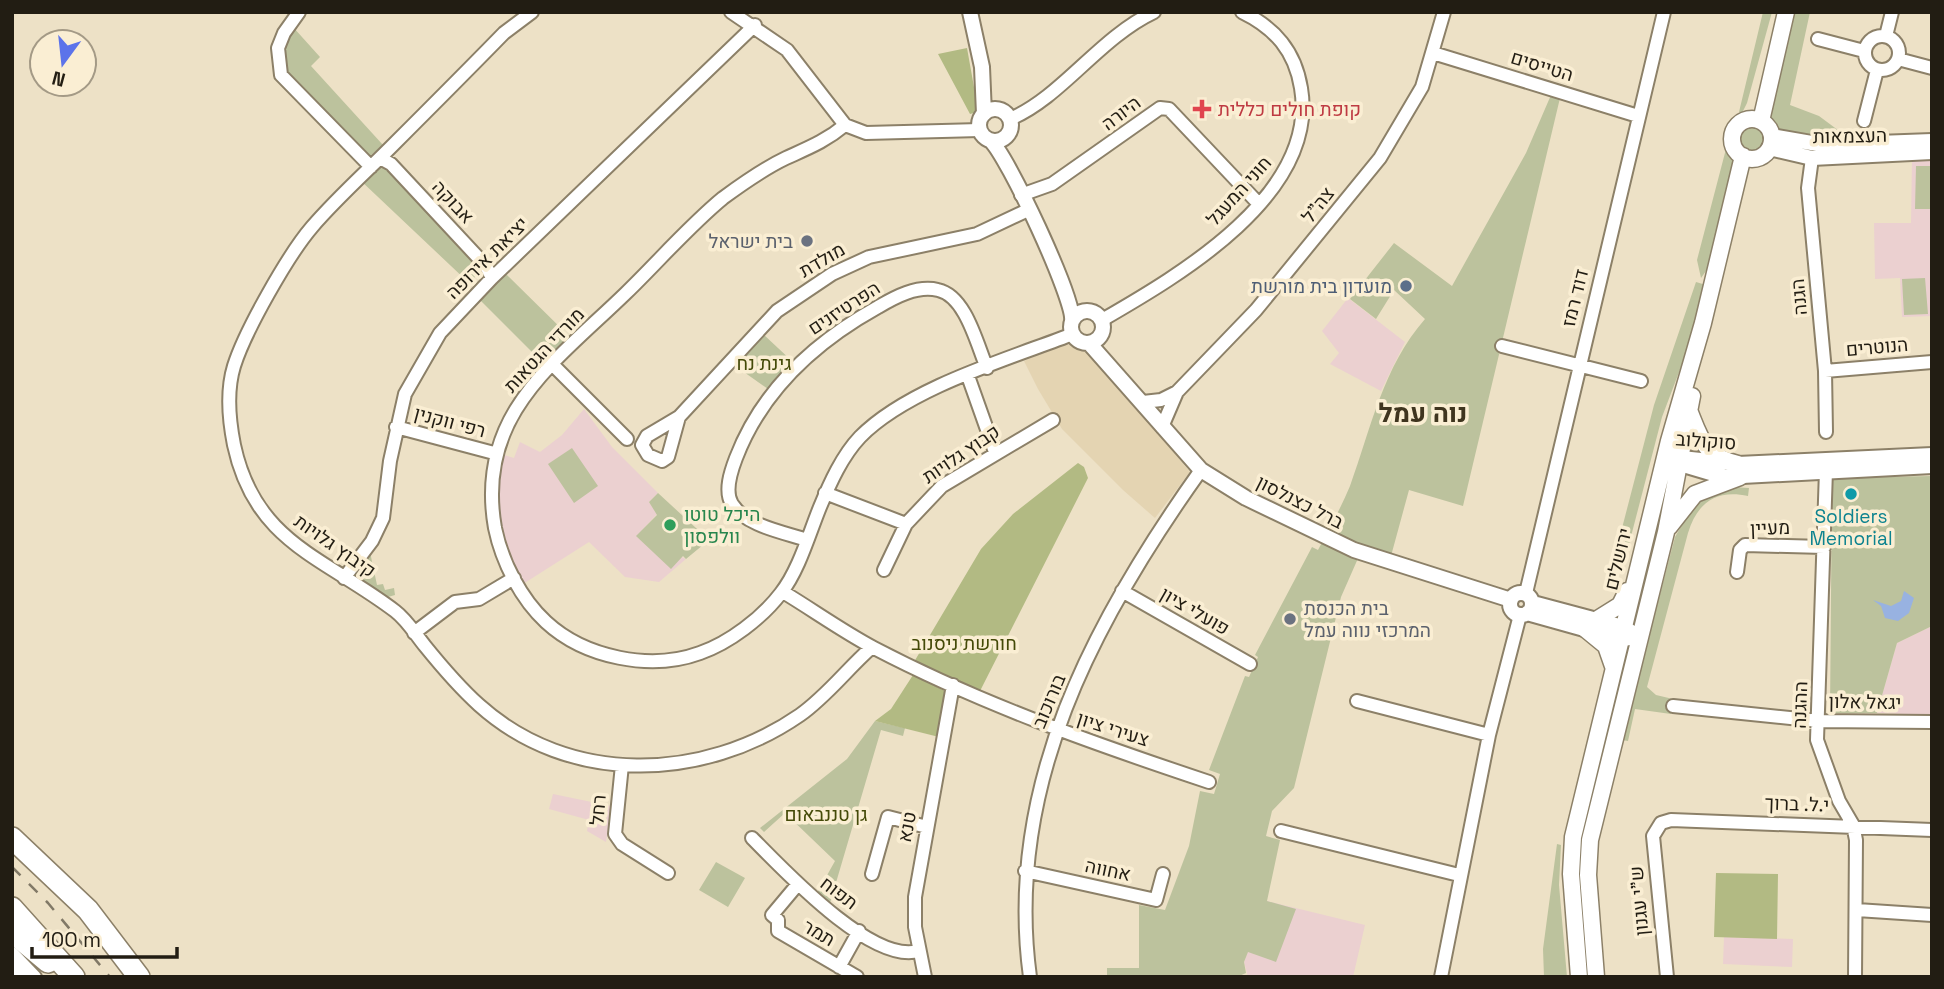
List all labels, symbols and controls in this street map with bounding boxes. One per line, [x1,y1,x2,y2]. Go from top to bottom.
north arrow [28,28,98,98]
street label: הטייסים [1508,45,1576,87]
text: N [49,65,68,93]
street label: היורה [1096,90,1146,136]
place label: קופת חולים כללית [1218,97,1361,122]
marker: קופת חולים כללית [1192,99,1212,119]
street label: העצמאות [1813,123,1887,149]
street label: חוני המעגל [1201,151,1277,231]
street label: אבוקה [427,175,479,229]
street label: צה"ל [1296,182,1340,228]
street label: יציאת אירופה [440,211,534,305]
place label: בית ישראל [708,229,793,254]
marker: בית ישראל [799,233,815,249]
street label: מולדת [794,237,850,283]
street label: דוד רמז [1556,267,1594,329]
place label: מועדון בית מורשת [1251,274,1392,299]
street label: הפרטיזנים [803,275,885,341]
marker: מועדון בית מורשת [1398,278,1414,294]
street label: הגנה [1785,278,1813,316]
street label: מורדי הגטאות [498,302,590,398]
street label: הנוטרים [1845,332,1909,362]
park label: גינת נח [736,351,792,376]
district label: נוה עמל [1379,396,1467,430]
street label: רפי ווקנין [412,400,488,444]
street label: קבוץ גלויות [917,419,1005,489]
street label: סוקולוב [1675,426,1737,456]
street label: ברל כצנלסון [1252,469,1348,535]
marker: Soldiers Memorial [1843,486,1859,502]
place label: היכל טוטו וולפסון [684,502,760,549]
place label: Soldiers Memorial [1809,504,1893,551]
street label: קיבוץ גלויות [289,509,381,583]
street label: מעיין [1750,515,1790,541]
marker: היכל טוטו וולפסון [662,517,678,533]
street label: ירושלים [1598,525,1638,593]
street label: פועלי ציון [1156,581,1234,641]
place label: בית הכנסת המרכזי נווה עמל [1304,596,1431,643]
marker: בית הכנסת המרכזי נווה עמל [1282,611,1298,627]
park label: חורשת ניסנוב [911,631,1017,656]
street label: בורוכוב [1026,670,1072,732]
street label: ההגנה [1787,681,1813,729]
street label: יגאל אלון [1828,689,1902,715]
street label: צעירי ציון [1074,706,1152,752]
street label: י.ל. ברוך [1764,790,1830,818]
street label: רחל [584,794,612,826]
park label: גן טננבאום [784,802,868,827]
street label: טנא [892,809,922,845]
street label: אחווה [1083,853,1133,887]
street label: ש"י עגנון [1623,865,1655,937]
street label: תפוח [815,871,863,915]
street label: תמר [798,914,840,952]
scale bar [32,916,177,960]
text: 100 m [42,926,101,953]

